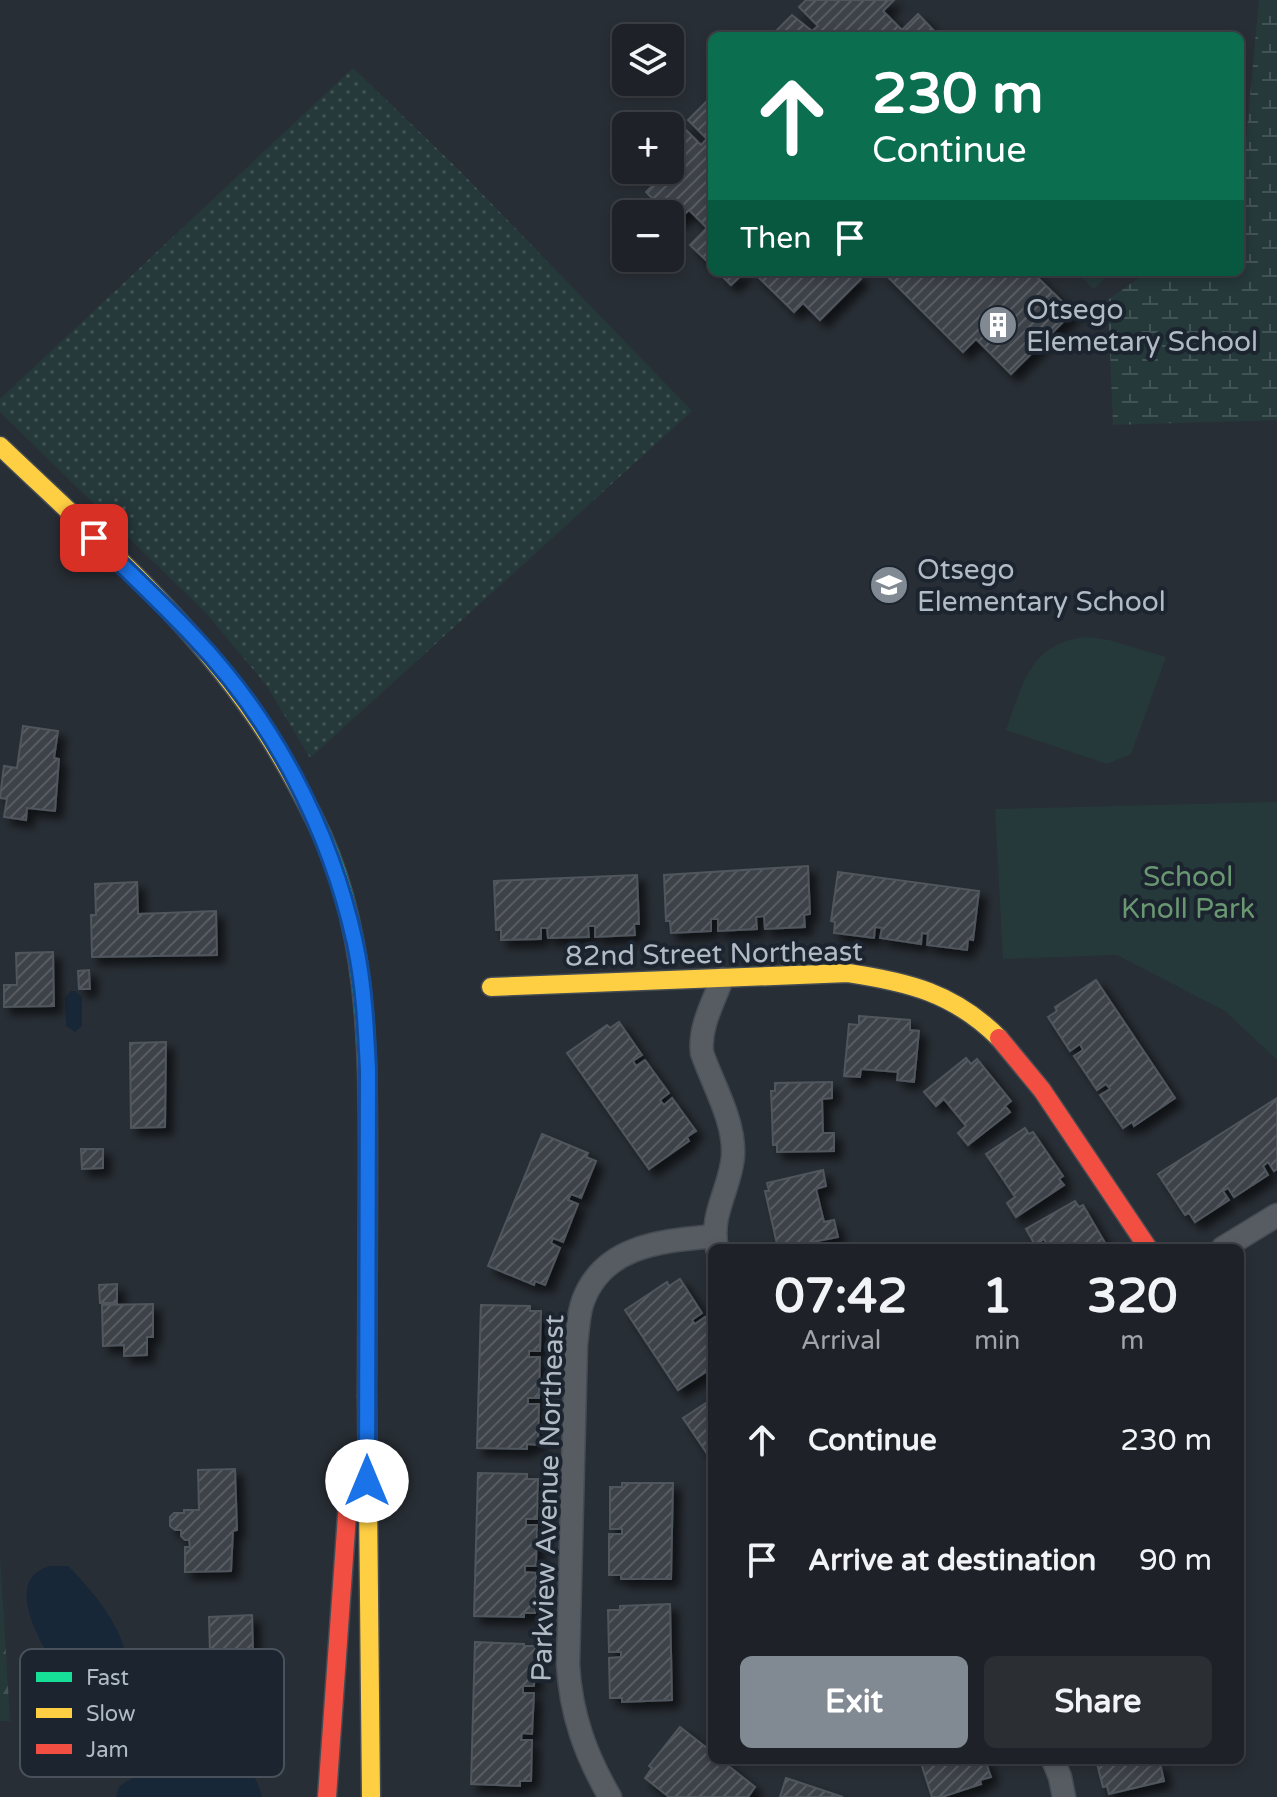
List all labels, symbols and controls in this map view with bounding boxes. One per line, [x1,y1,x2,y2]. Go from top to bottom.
map controls [612,24,684,272]
button: layers [612,24,684,96]
text: 230 m [872,61,1043,128]
icon: ahead [740,64,844,168]
button: + [612,112,684,184]
text: Continue [872,129,1027,172]
button: − [612,200,684,272]
icon: arrive [828,216,872,260]
text: Then [740,220,812,257]
place label: Otsego Elemetary School [1026,293,1258,359]
building icon: Otsego Elemetary School [977,304,1019,346]
pin [60,504,128,572]
icon: arrive [72,516,116,560]
place label: Otsego Elementary School [917,553,1166,619]
school or university icon: Otsego Elementary School [868,564,910,606]
park label: School Knoll Park [1121,860,1255,926]
street label: 82nd Street Northeast [565,934,863,974]
text: 07:42 [775,1268,908,1326]
text: 1 [982,1268,1012,1326]
text: 320 [1087,1268,1177,1326]
street label: Parkview Avenue Northeast [525,1314,571,1682]
text: Arrival [801,1325,881,1356]
text: min [974,1325,1020,1356]
text: m [1120,1325,1144,1356]
icon: ahead [740,1418,784,1462]
text: Continue [808,1422,937,1459]
text: 230 m [1120,1422,1212,1459]
position arrow [325,1439,409,1523]
icon: arrive [740,1538,784,1582]
text: Arrive at destination [808,1542,1096,1579]
text: 90 m [1139,1542,1212,1579]
legend [20,1649,284,1777]
button: Exit [740,1656,968,1748]
button: Share [984,1656,1212,1748]
text: Fast [86,1665,129,1691]
text: Slow [86,1701,136,1727]
text: Jam [86,1737,129,1763]

